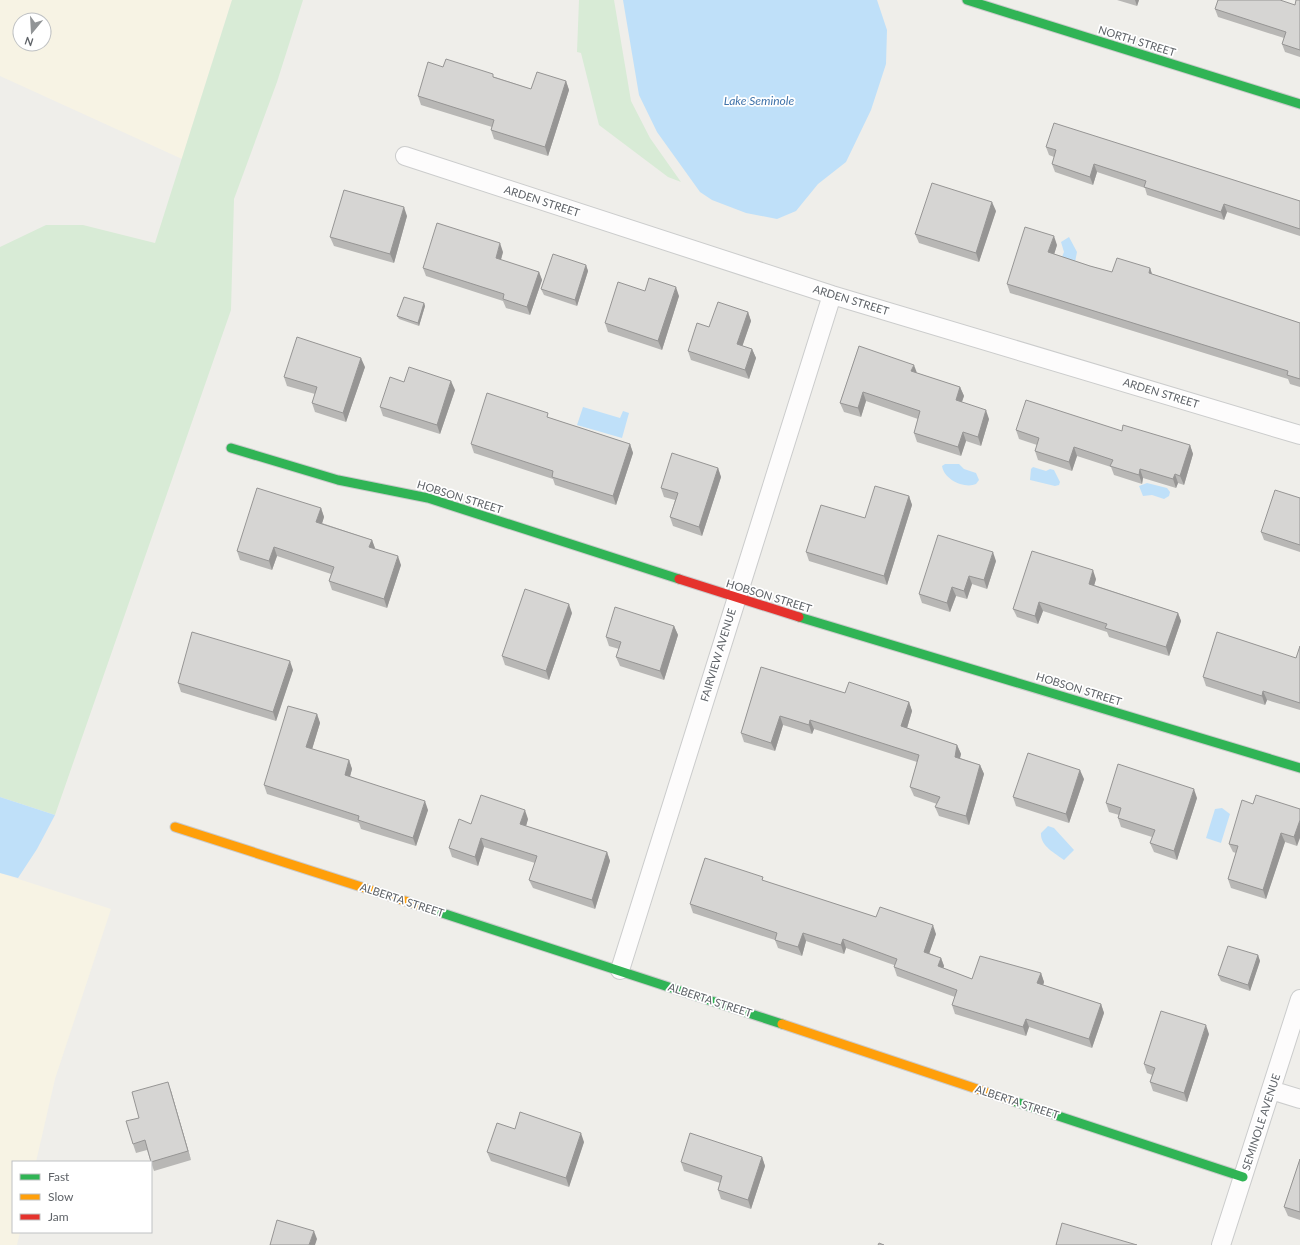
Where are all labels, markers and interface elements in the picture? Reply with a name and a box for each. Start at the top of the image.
north arrow [12,12,52,52]
street label: NORTH STREET [1097,23,1178,59]
text: N [23,34,35,49]
water label: Lake Seminole [724,93,795,108]
street label: ARDEN STREET [503,182,582,219]
street label: ARDEN STREET [812,282,891,317]
street label: ARDEN STREET [1122,375,1201,410]
street label: HOBSON STREET [416,477,505,516]
street label: HOBSON STREET [725,576,814,615]
street label: FAIRVIEW AVENUE [697,607,738,703]
street label: HOBSON STREET [1035,669,1124,708]
street label: ALBERTA STREET [359,880,446,919]
street label: ALBERTA STREET [667,980,754,1019]
street label: SEMINOLE AVENUE [1239,1072,1282,1172]
street label: ALBERTA STREET [974,1082,1061,1121]
legend [12,1161,152,1233]
text: Fast [48,1169,70,1184]
text: Slow [48,1189,74,1204]
text: Jam [48,1209,69,1224]

